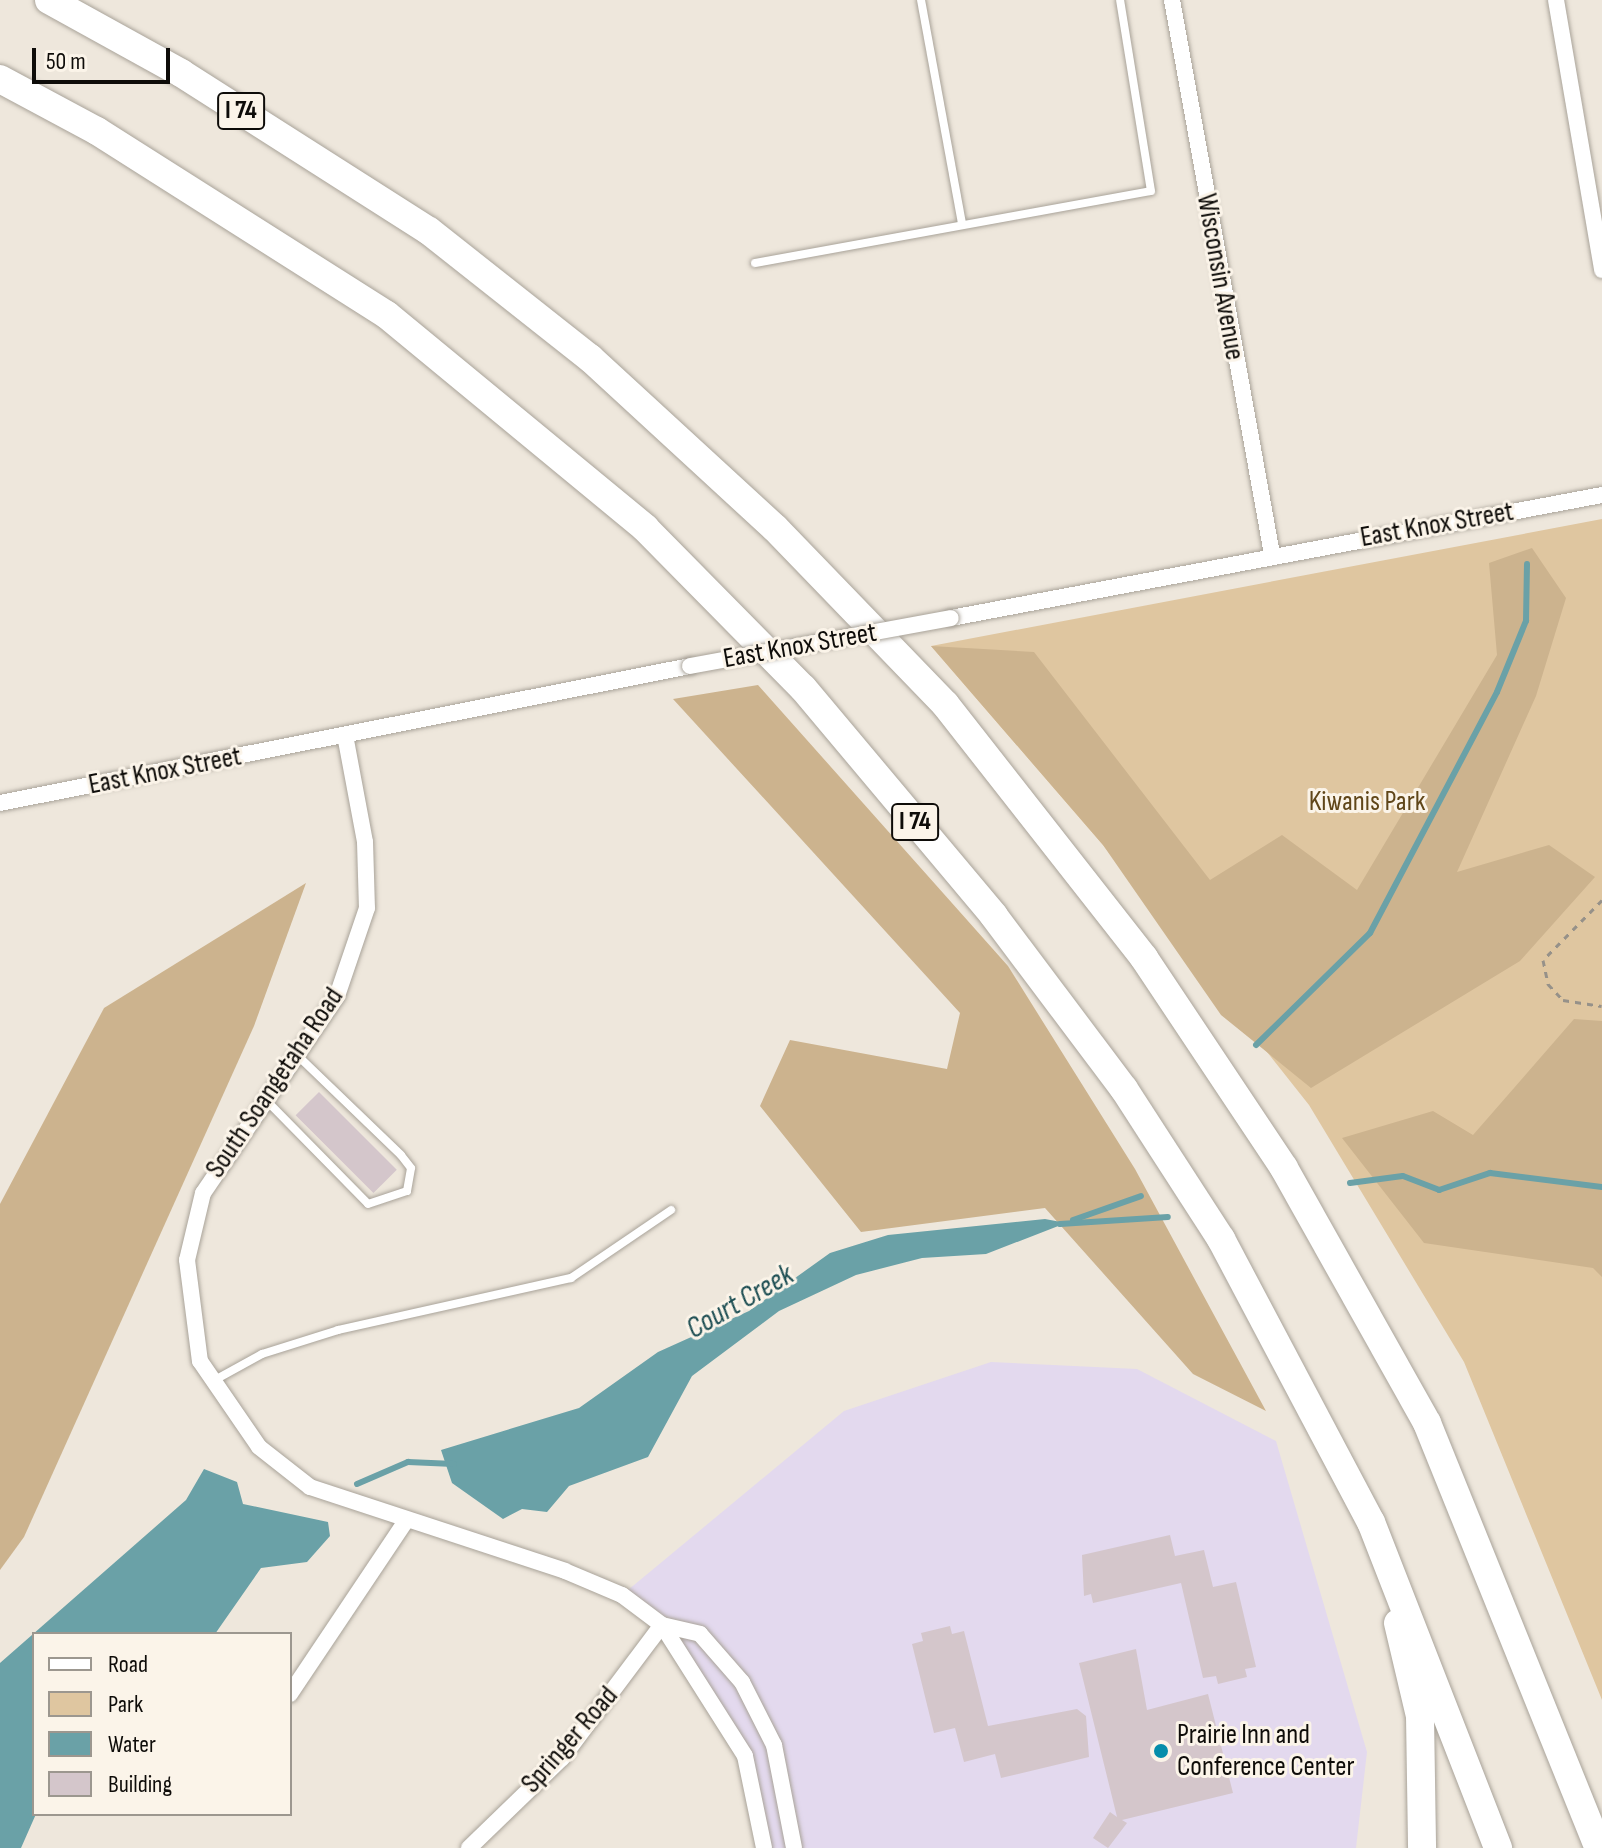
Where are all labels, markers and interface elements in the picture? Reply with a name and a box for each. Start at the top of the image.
scale bar [36,32,174,82]
text: 50 m [46,47,86,76]
road number: I 74 [217,89,265,133]
street label: Wisconsin Avenue [1189,191,1251,363]
street label: East Knox Street [1358,495,1516,555]
street label: East Knox Street [721,616,879,676]
street label: East Knox Street [86,740,244,802]
park label: Kiwanis Park [1309,785,1425,819]
road number: I 74 [891,800,939,844]
street label: South Soangetaha Road [199,982,351,1184]
water label: Court Creek [680,1257,800,1347]
legend [32,1632,292,1816]
text: Road [108,1650,148,1679]
street label: Springer Road [515,1680,625,1800]
text: Park [108,1690,143,1719]
place label: Prairie Inn and Conference Center [1177,1718,1355,1784]
text: Water [108,1730,156,1759]
marker: Prairie Inn and Conference Center [1152,1742,1170,1760]
text: Building [108,1770,172,1799]

